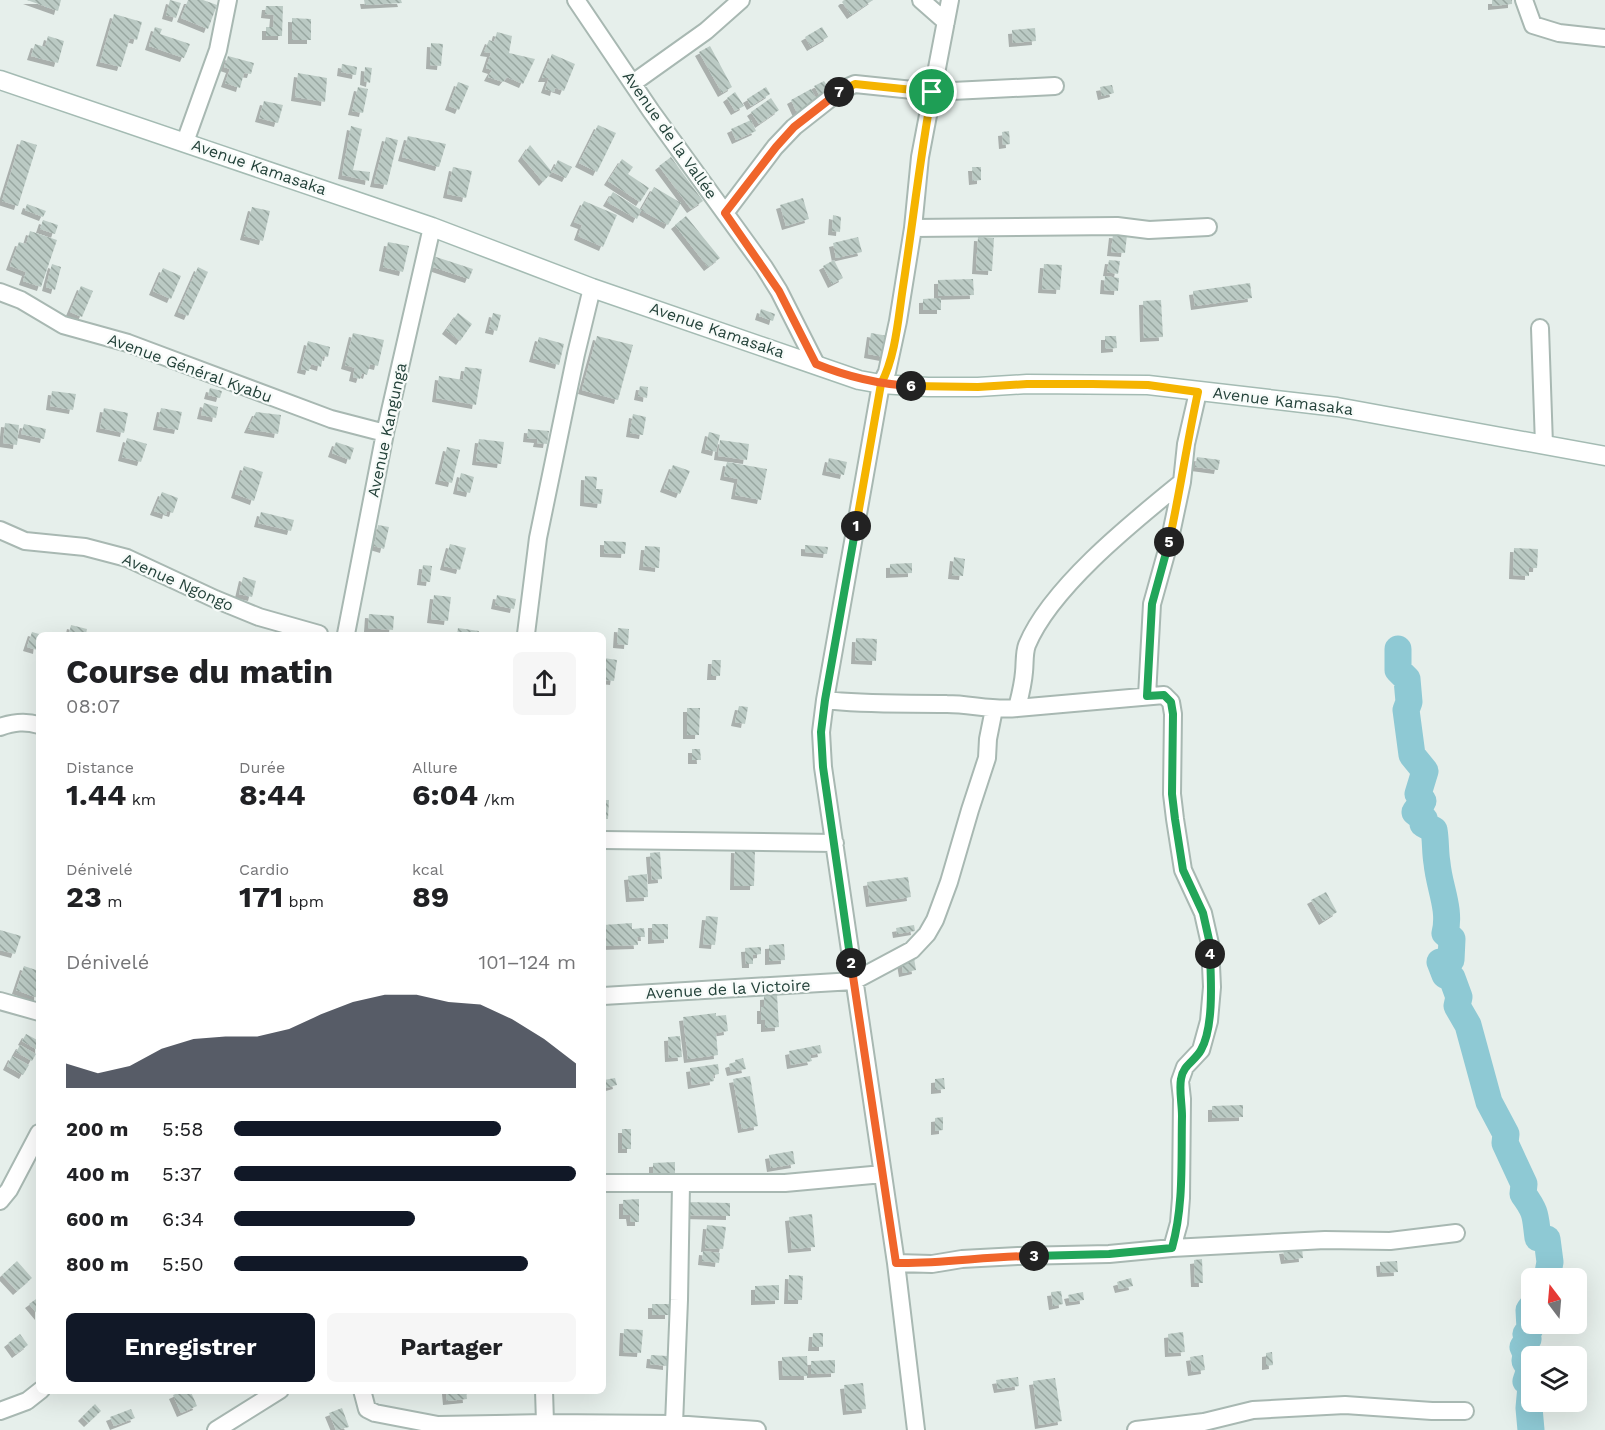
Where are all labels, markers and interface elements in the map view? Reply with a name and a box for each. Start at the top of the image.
pin [906,66,957,117]
street label: Avenue de la Vallée [619,67,721,203]
icon: arrive [915,75,948,108]
pin: 7 [824,77,854,107]
text: 7 [834,82,844,101]
street label: Avenue Kamasaka [189,135,329,199]
street label: Avenue Kamasaka [647,298,787,362]
street label: Avenue Général Kyabu [105,329,275,407]
street label: Avenue Kangunga [363,361,411,499]
pin: 6 [896,371,926,401]
text: 6 [906,376,916,395]
street label: Avenue Kamasaka [1212,383,1354,419]
pin: 1 [841,511,871,541]
text: 1 [853,516,859,535]
pin: 5 [1154,527,1184,557]
text: 5 [1164,532,1174,551]
street label: Avenue Ngongo [119,549,237,615]
text: Course du matin [66,652,333,691]
button: share [513,652,576,715]
text: 08:07 [66,694,120,718]
text: Distance [66,758,134,777]
text: Durée [239,758,285,777]
text: Allure [412,758,458,777]
text: 1.44 [66,777,126,812]
text: 8:44 [239,777,306,812]
text: 6:04 [412,777,478,812]
text: km [126,790,156,809]
text: /km [478,790,515,809]
text: Dénivelé [66,860,133,879]
text: Cardio [239,860,289,879]
text: kcal [412,860,444,879]
text: 23 [66,879,102,914]
text: 171 [239,879,283,914]
text: 89 [412,879,449,914]
text: m [102,892,122,911]
text: bpm [283,892,324,911]
pin: 4 [1195,939,1225,969]
text: 4 [1205,944,1215,963]
pin: 2 [836,948,866,978]
text: Dénivelé [66,950,149,974]
text: 101–124 m [479,950,576,974]
text: 2 [846,953,856,972]
street label: Avenue de la Victoire [645,975,811,1003]
text: 200 m [66,1117,128,1141]
text: 5:58 [162,1117,204,1141]
text: 400 m [66,1162,129,1186]
text: 5:37 [162,1162,202,1186]
text: 600 m [66,1207,129,1231]
text: 6:34 [162,1207,204,1231]
pin: 3 [1019,1241,1049,1271]
text: 3 [1029,1246,1039,1265]
text: 800 m [66,1252,129,1276]
text: 5:50 [162,1252,204,1276]
north arrow [1521,1268,1587,1334]
map controls [1521,1268,1587,1412]
button: Enregistrer [66,1313,315,1382]
button: Partager [327,1313,576,1382]
button: layers [1521,1346,1587,1412]

